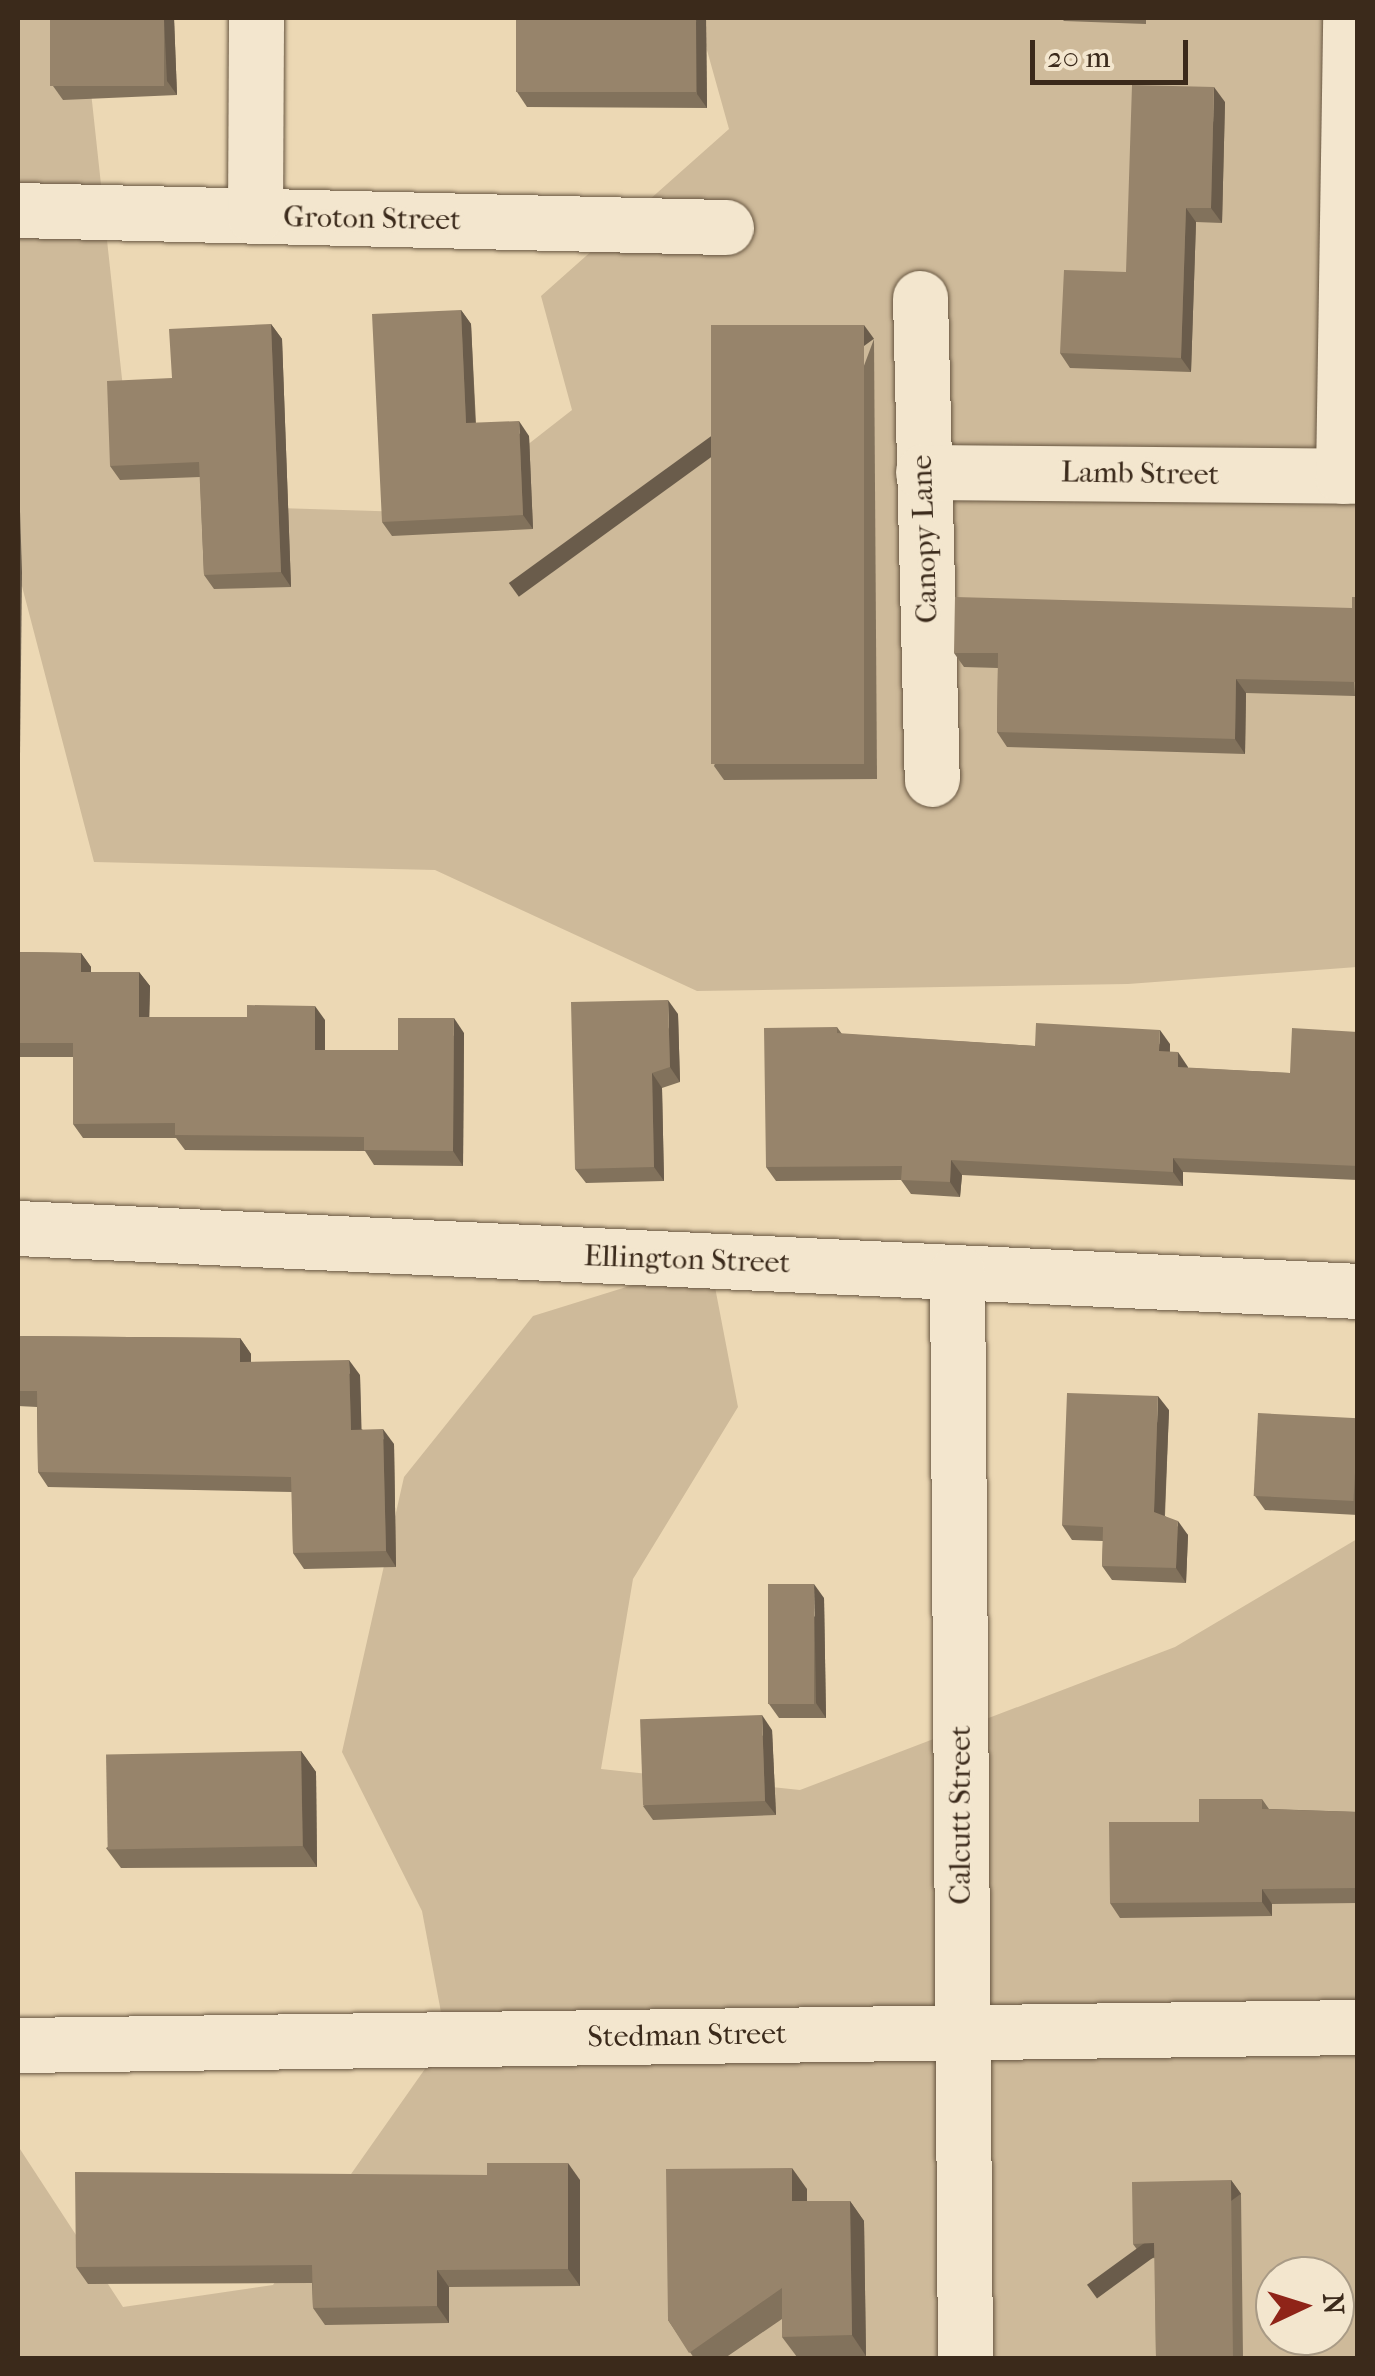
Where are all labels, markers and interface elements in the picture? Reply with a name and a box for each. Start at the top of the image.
scale bar [1035,20,1192,82]
text: 20 m [1047,40,1110,75]
street label: Groton Street [283,199,461,239]
street label: Canopy Lane [904,454,946,624]
street label: Lamb Street [1061,455,1219,493]
street label: Ellington Street [583,1238,791,1282]
street label: Calcutt Street [943,1725,979,1905]
street label: Stedman Street [587,2016,787,2056]
north arrow [1255,2256,1355,2356]
text: N [1316,2292,1351,2316]

